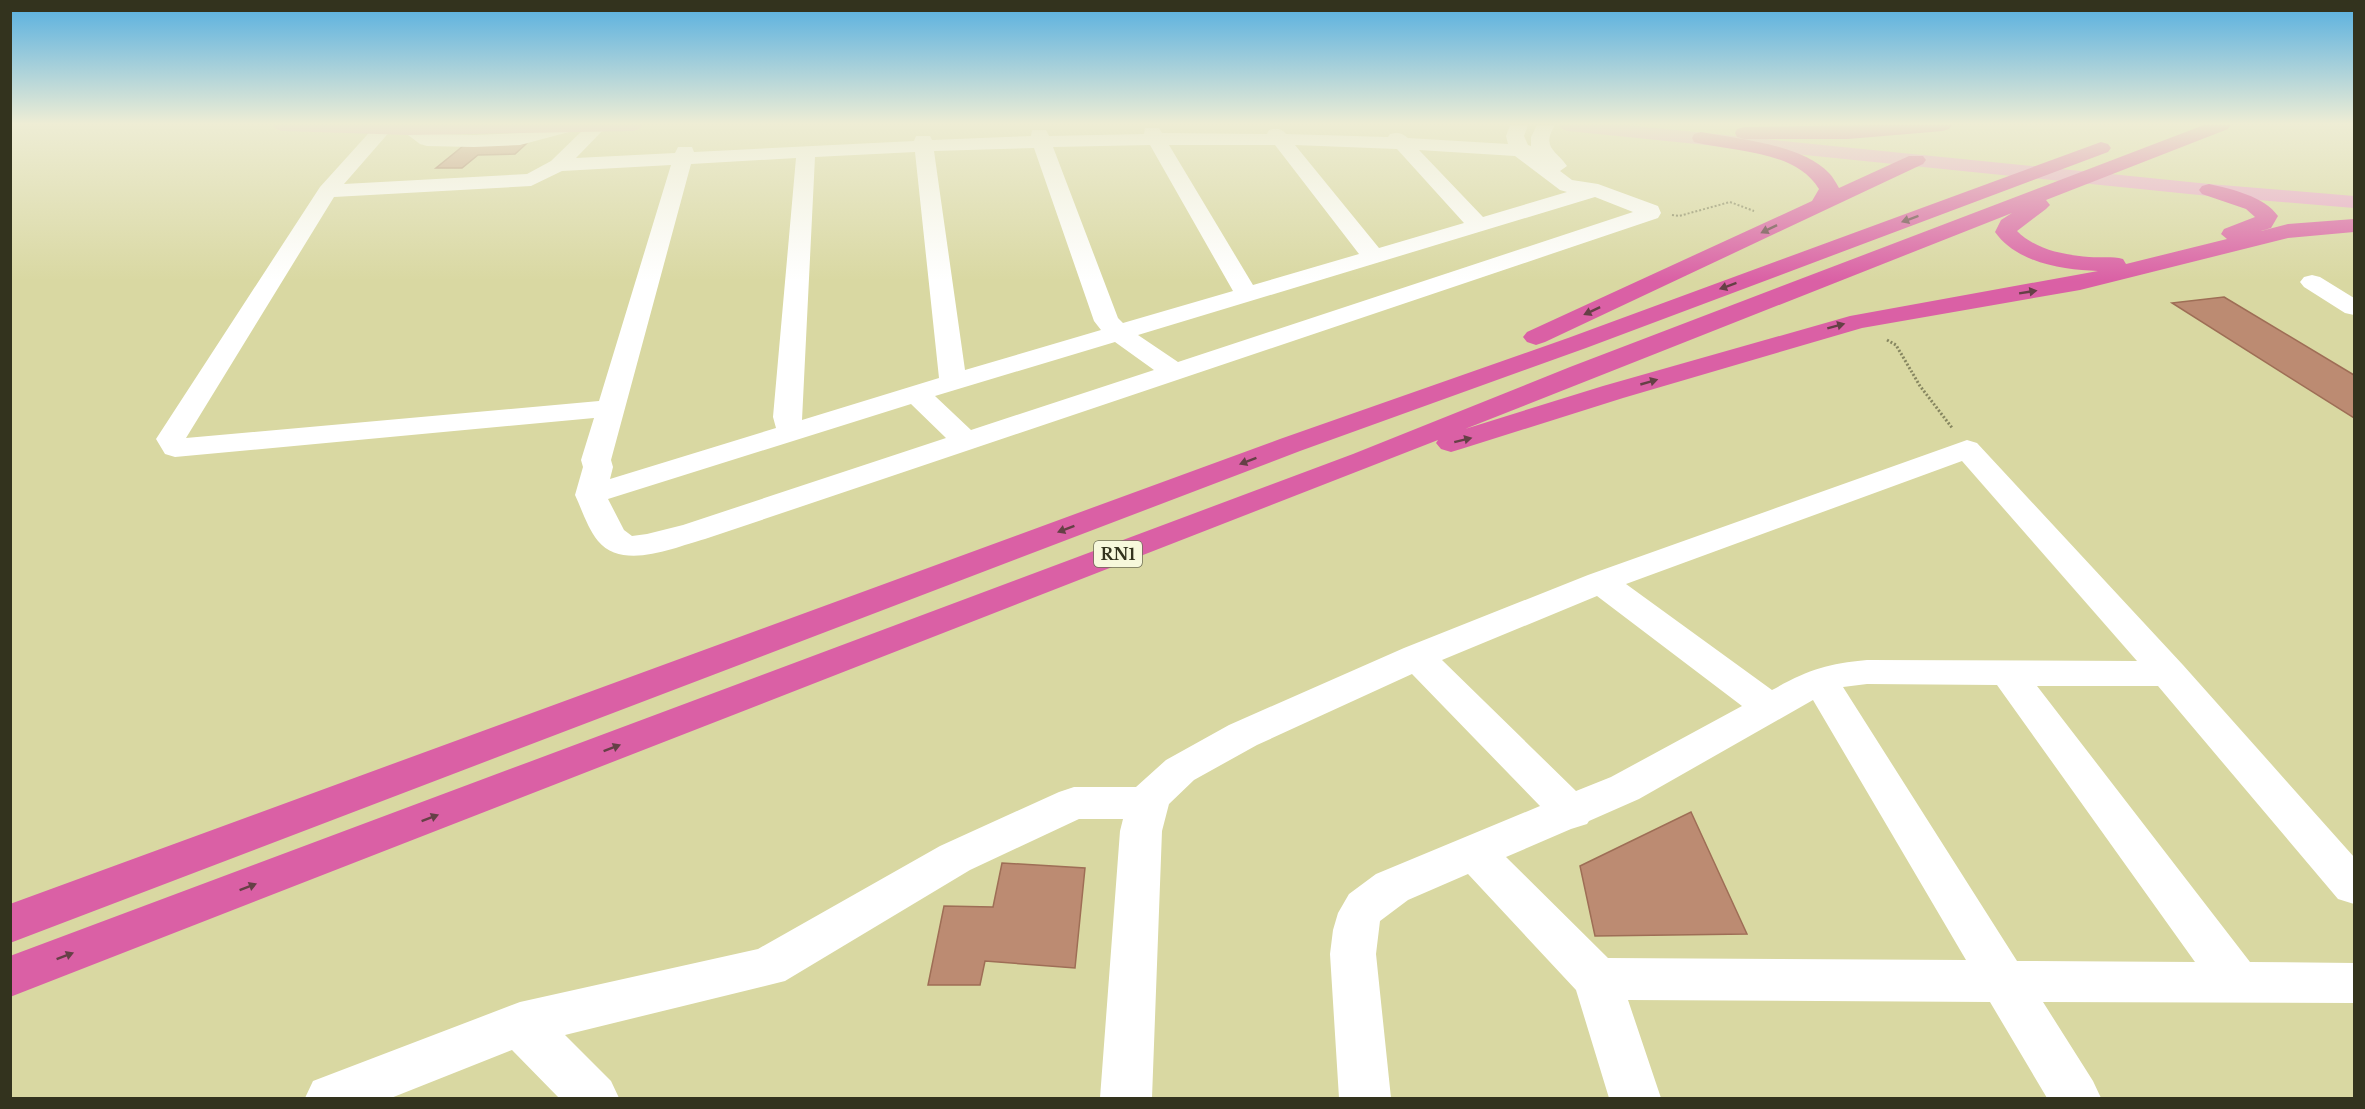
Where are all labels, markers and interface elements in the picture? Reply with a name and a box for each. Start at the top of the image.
one-way arrow [1901,214,1919,224]
one-way arrow [1760,224,1777,233]
one-way arrow [1718,282,1736,292]
one-way arrow [2018,288,2037,297]
one-way arrow [1584,307,1601,316]
one-way arrow [1827,321,1845,331]
one-way arrow [1640,376,1658,386]
one-way arrow [1454,435,1472,444]
one-way arrow [1239,456,1257,466]
one-way arrow [1057,525,1075,535]
road number: RN1 [1094,541,1142,567]
one-way arrow [603,743,621,752]
one-way arrow [421,813,439,822]
one-way arrow [239,882,257,892]
one-way arrow [56,951,74,960]

